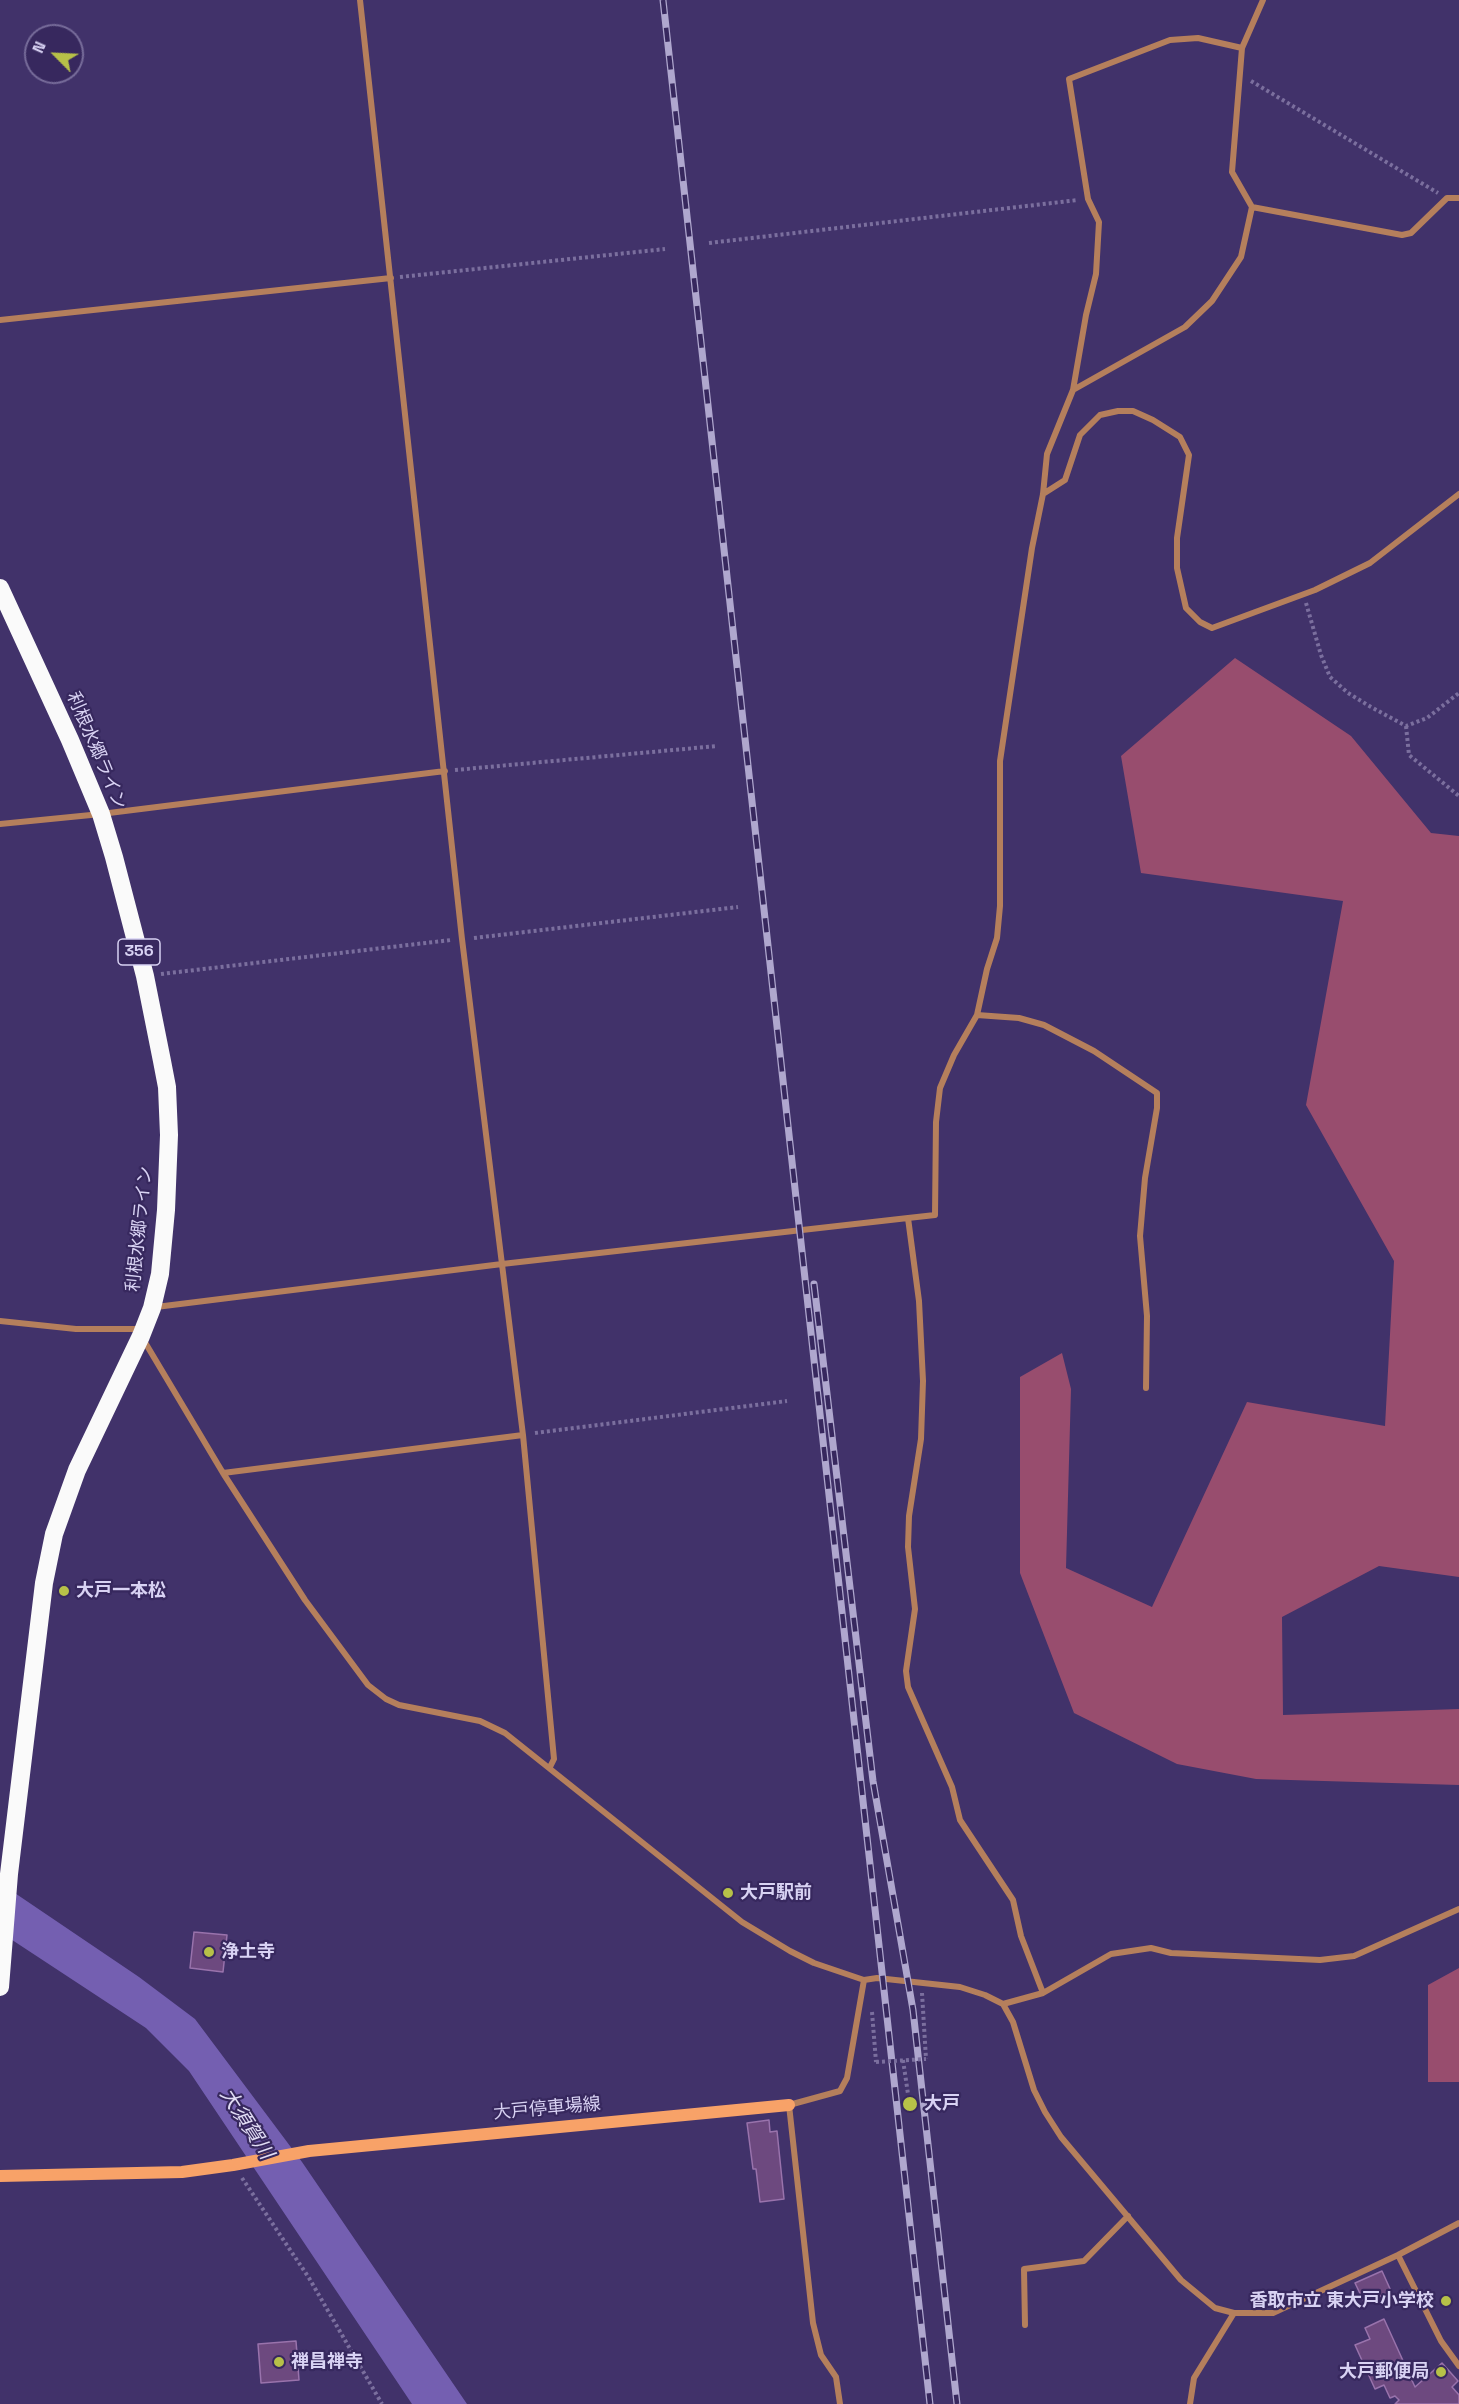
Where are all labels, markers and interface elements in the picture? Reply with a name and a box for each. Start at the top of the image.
north arrow [24,24,84,84]
text: N [27,38,51,56]
street label: 利根水郷ライン [61,689,131,813]
road number: 356 [118,939,160,965]
street label: 利根水郷ライン [123,1165,157,1293]
place label: 大戸一本松 [76,1580,166,1602]
marker: 大戸一本松 [57,1584,71,1598]
place label: 大戸駅前 [740,1882,812,1904]
marker: 大戸駅前 [721,1886,735,1900]
place label: 浄土寺 [221,1941,275,1963]
marker: 浄土寺 [202,1945,216,1959]
water label: 大須賀川 [214,2084,278,2164]
place label: 大戸 [924,2093,960,2115]
street label: 大戸停車場線 [492,2094,602,2124]
marker: 大戸 [901,2095,919,2113]
place label: 香取市立 東大戸小学校 [1249,2290,1434,2312]
marker: 香取市立 東大戸小学校 [1439,2294,1453,2308]
place label: 禅昌禅寺 [291,2351,363,2373]
marker: 禅昌禅寺 [272,2355,286,2369]
place label: 大戸郵便局 [1339,2361,1429,2383]
marker: 大戸郵便局 [1434,2365,1448,2379]

